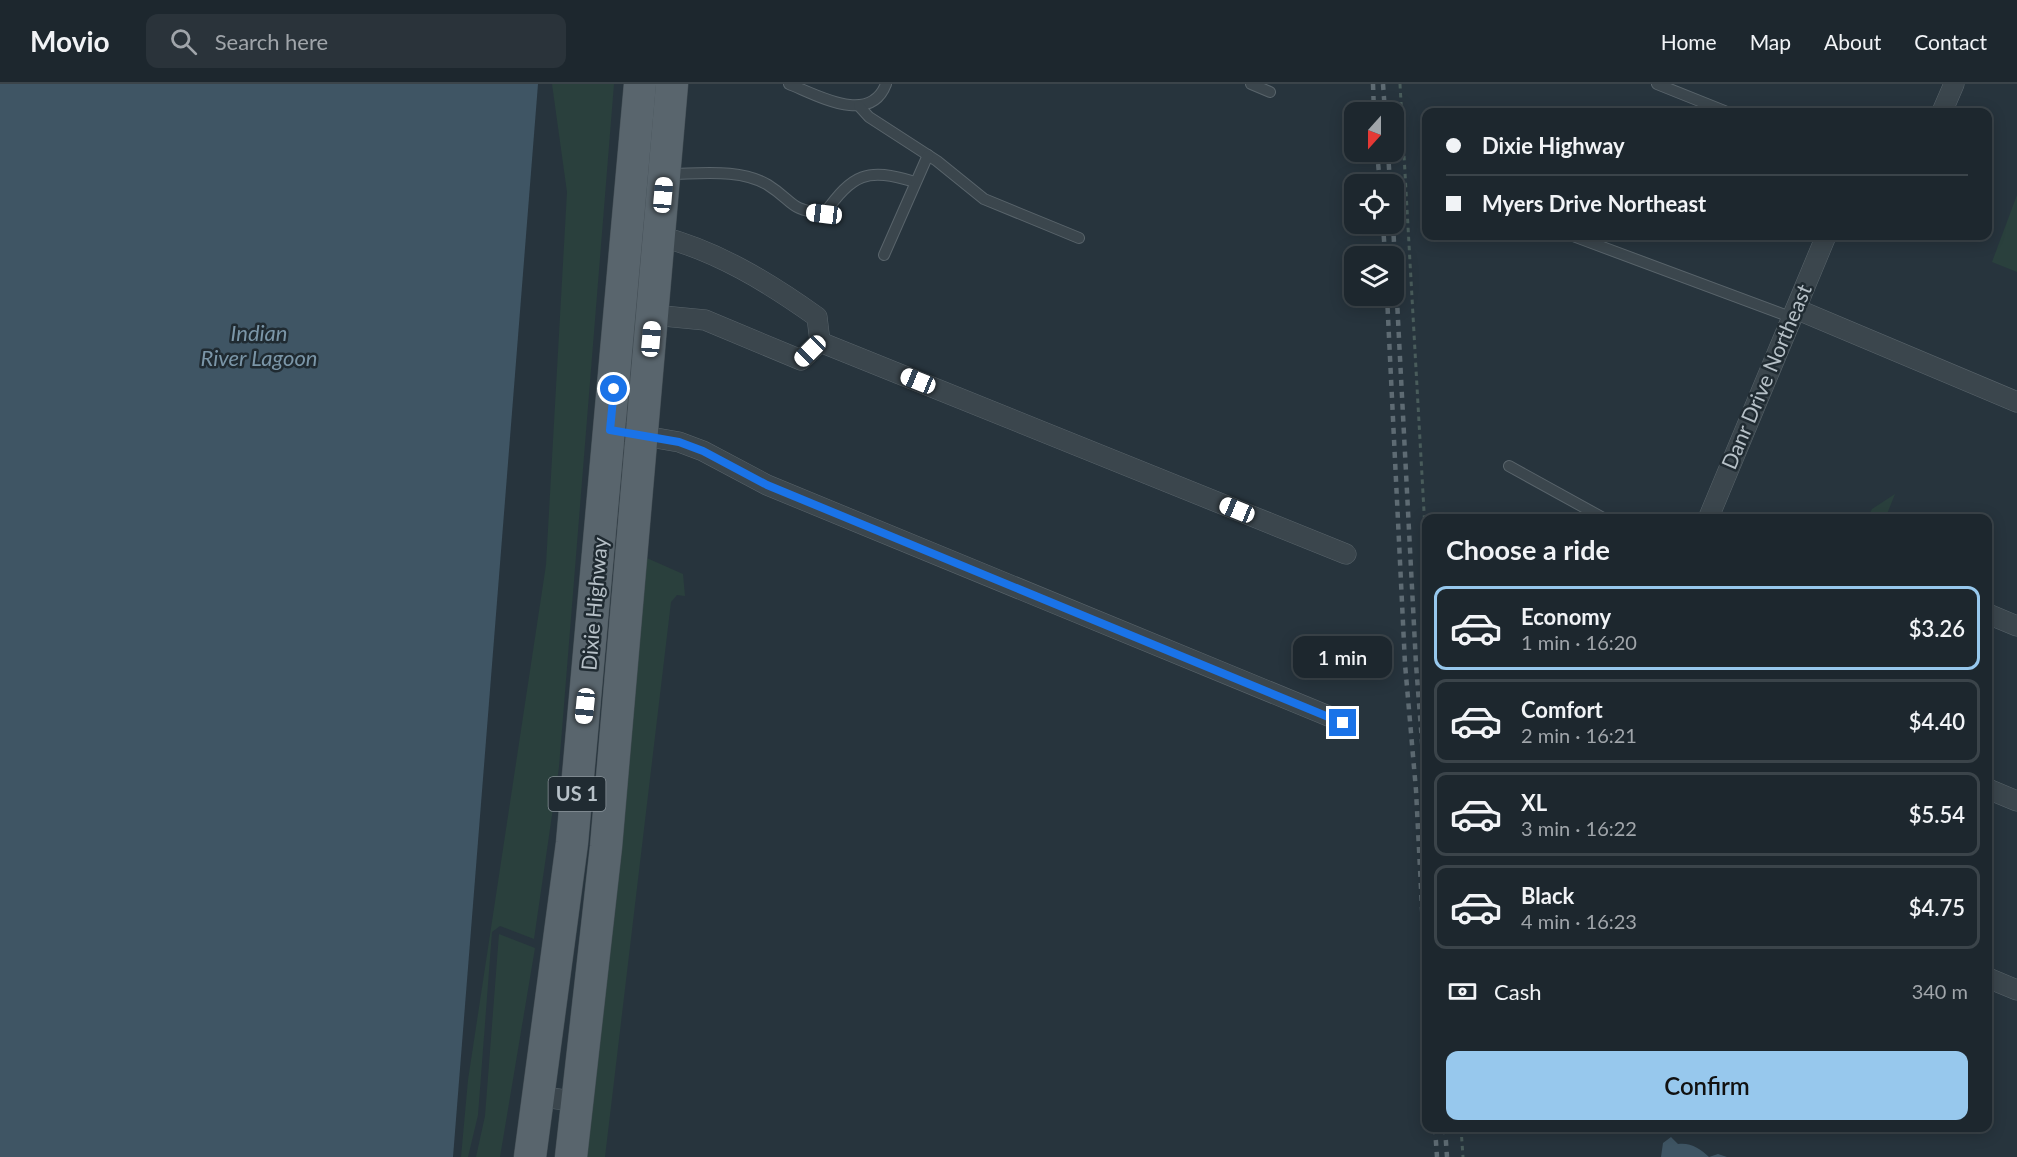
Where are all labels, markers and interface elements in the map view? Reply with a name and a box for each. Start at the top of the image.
search box [146,14,566,68]
text: Movio [30,24,110,58]
icon: search [167,25,200,58]
text: Search here [215,28,328,55]
text: Home [1661,29,1717,54]
text: Map [1750,29,1791,54]
text: About [1824,29,1881,54]
text: Contact [1914,29,1987,54]
north arrow [1344,102,1404,162]
map controls [1344,102,1404,306]
text: Dixie Highway [1482,132,1625,159]
button: locate [1344,174,1404,234]
car [652,176,674,214]
text: Myers Drive Northeast [1482,190,1706,217]
car [805,203,843,225]
button: layers [1344,246,1404,306]
street label: Danr Drive Northeast [1715,280,1816,473]
water label: Indian River Lagoon [201,319,318,371]
car [640,320,662,358]
car [791,332,829,370]
car [898,366,938,396]
route start [600,375,627,402]
car [1217,495,1257,525]
text: Choose a ride [1446,533,1610,566]
street label: Dixie Highway [575,536,612,672]
icon: car [1449,601,1503,655]
text: Economy [1521,603,1611,630]
text: $3.26 [1909,615,1965,642]
text: 1 min · 16:20 [1521,630,1637,654]
callout: 1 min [1294,636,1392,678]
text: 1 min [1318,645,1367,669]
car [574,687,596,725]
icon: car [1449,694,1503,748]
text: Comfort [1521,696,1603,723]
text: $4.40 [1909,708,1965,735]
route end [1329,709,1356,736]
text: 2 min · 16:21 [1521,723,1637,747]
road number: US 1 [548,777,606,811]
icon: car [1449,787,1503,841]
text: XL [1521,789,1547,816]
text: $5.54 [1909,801,1965,828]
text: 3 min · 16:22 [1521,816,1637,840]
icon: car [1449,880,1503,934]
text: Black [1521,882,1574,909]
text: $4.75 [1909,894,1965,921]
text: 4 min · 16:23 [1521,909,1637,933]
icon: cash [1446,975,1479,1008]
text: Cash [1494,978,1541,1005]
text: 340 m [1912,979,1968,1003]
button: Confirm [1446,1051,1968,1120]

